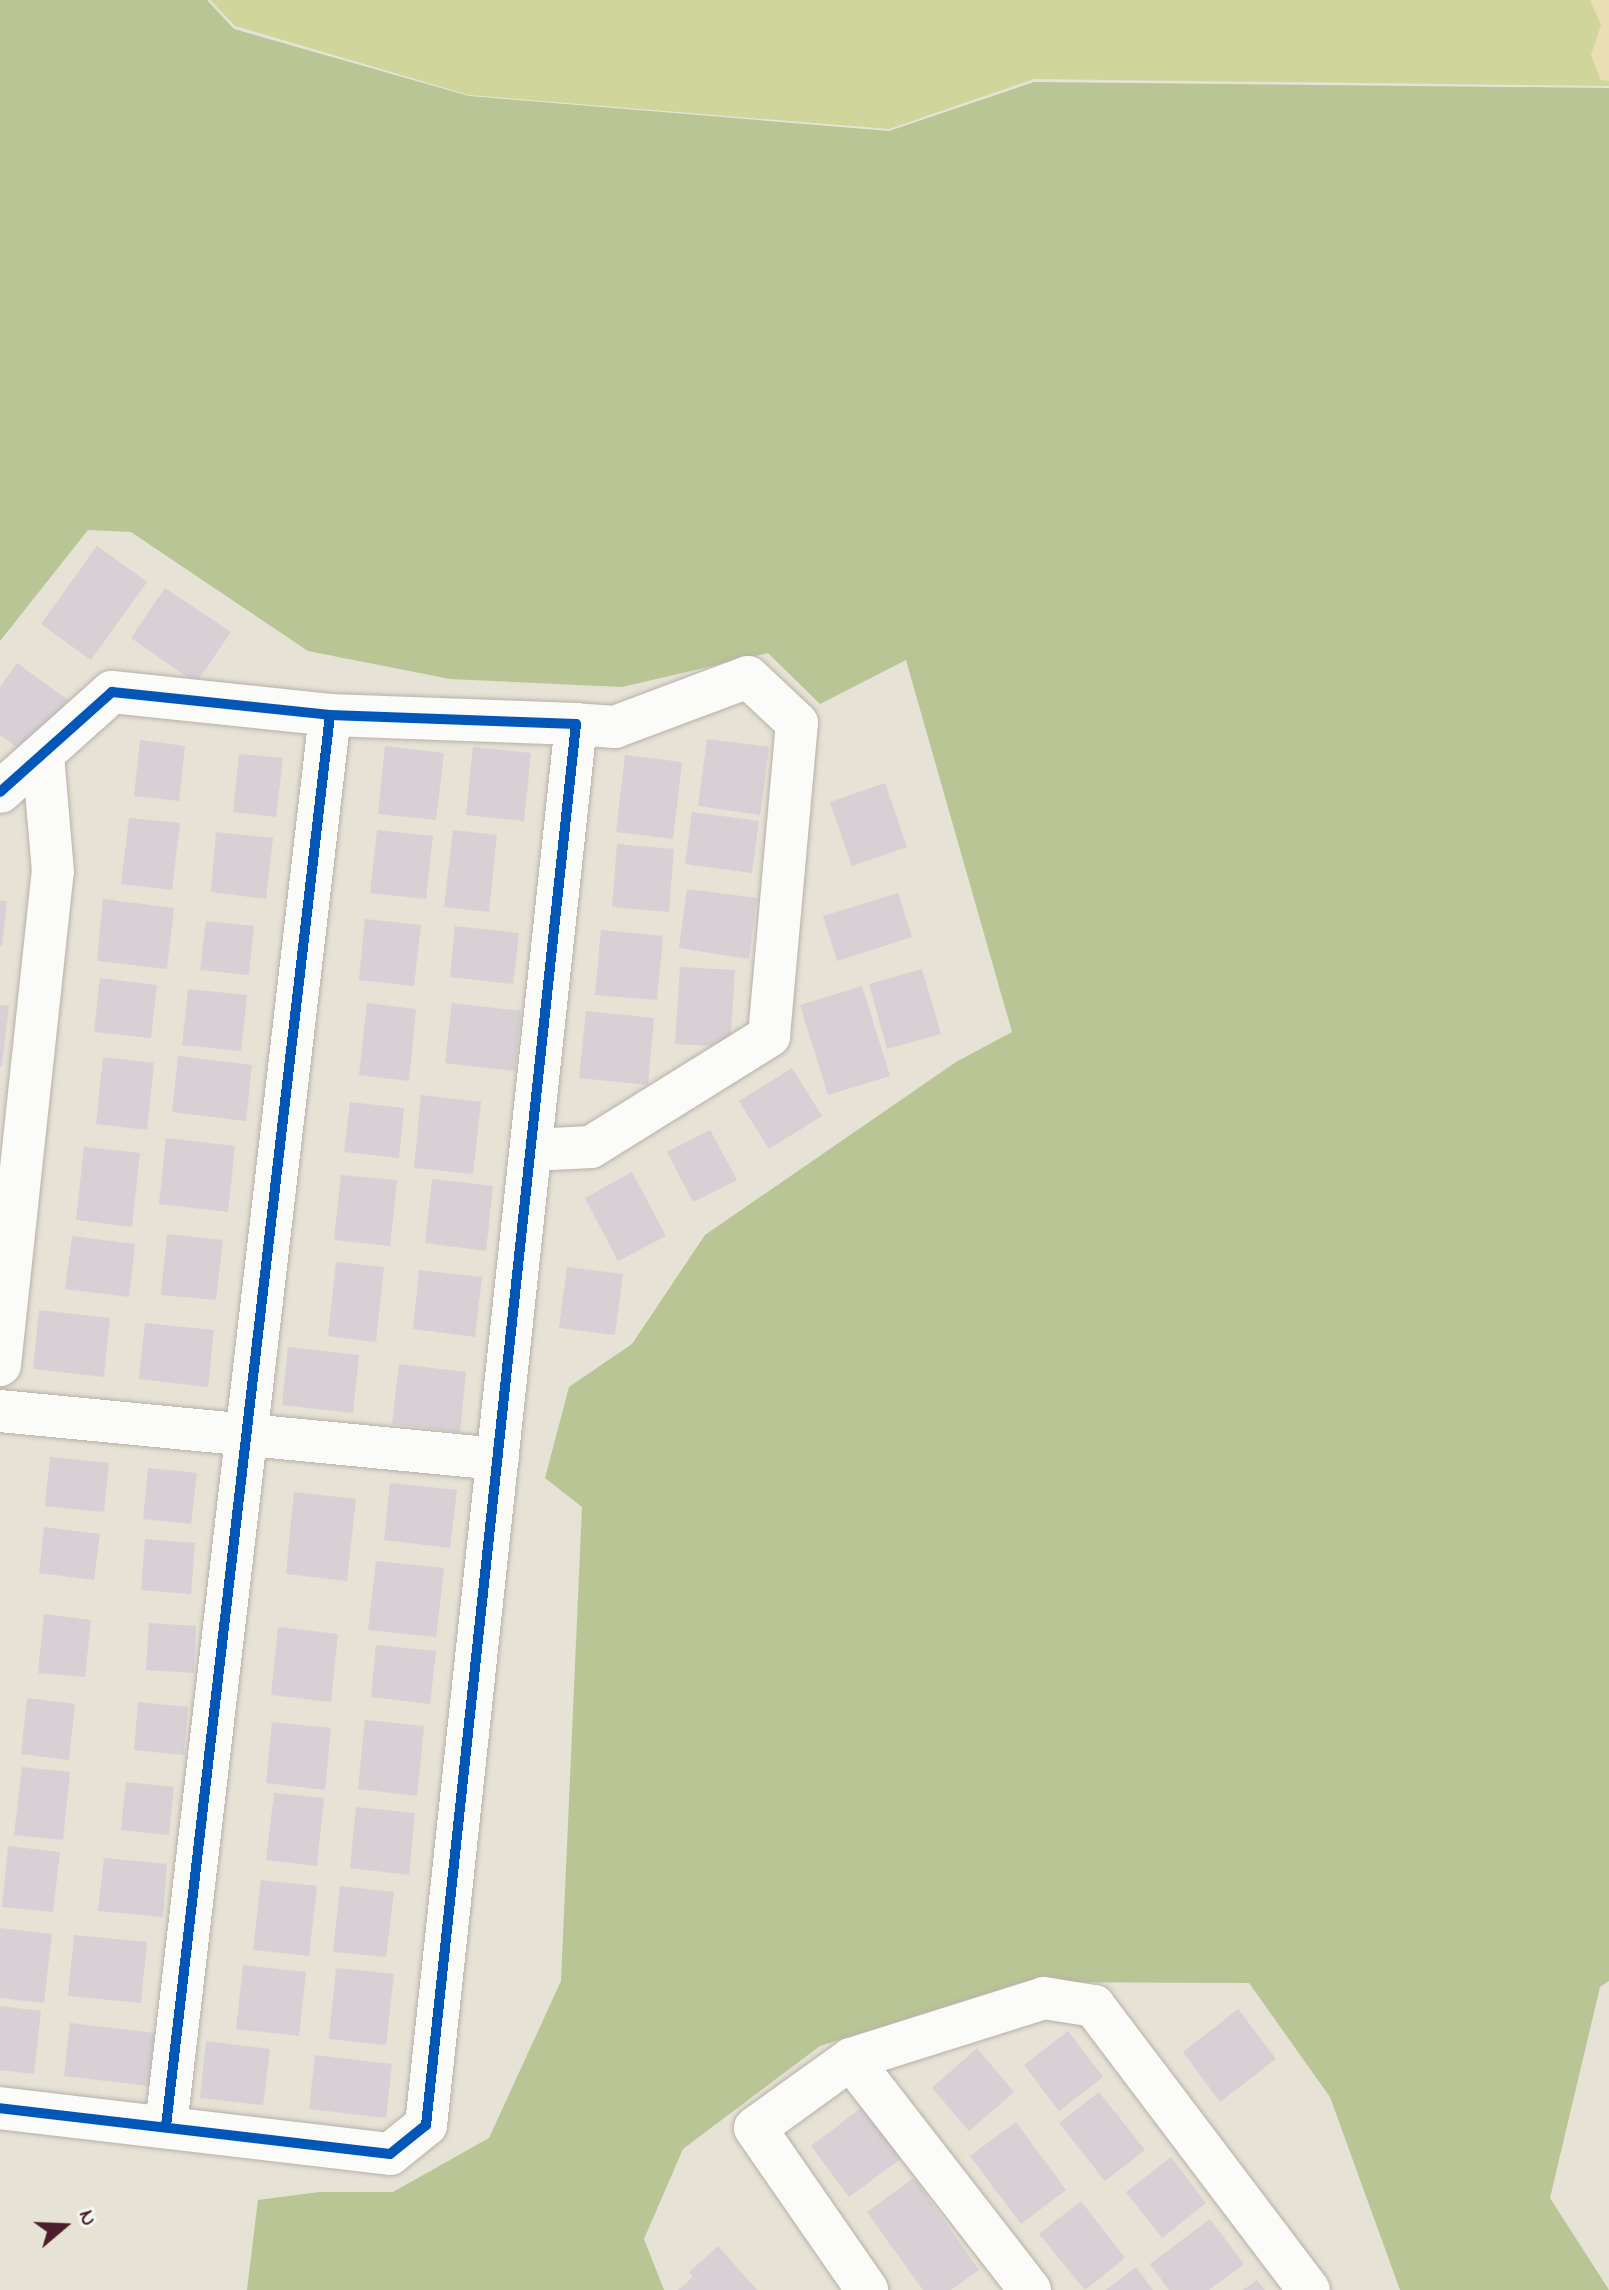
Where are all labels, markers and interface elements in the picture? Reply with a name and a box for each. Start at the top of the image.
north arrow [24,2186,104,2266]
text: N [69,2206,104,2230]

